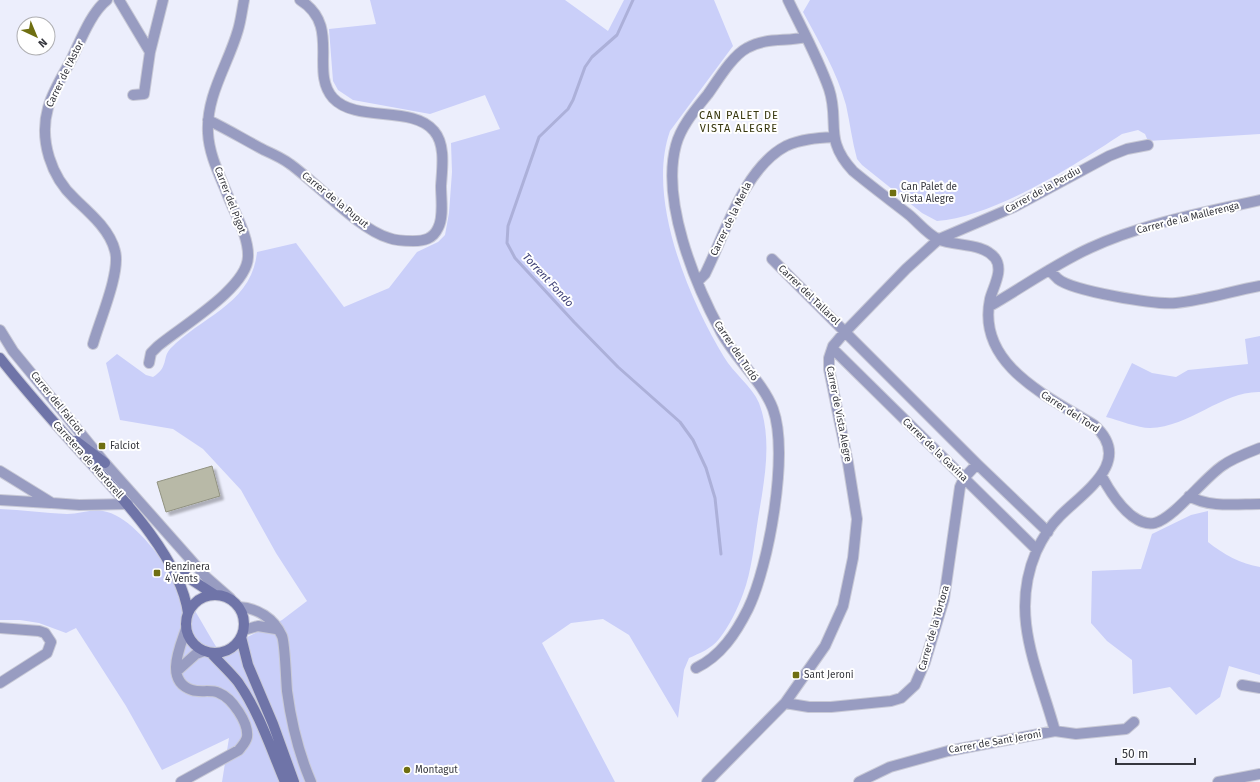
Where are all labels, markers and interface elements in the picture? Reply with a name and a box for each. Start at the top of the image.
north arrow [16,16,56,56]
text: N [35,36,50,50]
street label: Carrer de l'Astor [44,39,86,109]
district label: CAN PALET DE VISTA ALEGRE [699,109,779,135]
street label: Carrer de la Perdiu [1003,164,1083,216]
street label: Carrer del Pigot [212,165,248,235]
street label: Carrer de la Puput [299,170,371,231]
street label: Carrer de la Merla [708,180,754,258]
place label: Can Palet de Vista Alegre [901,181,957,205]
marker: Can Palet de Vista Alegre [888,188,898,198]
street label: Carrer de la Mallerenga [1136,199,1240,237]
water label: Torrent Fondo [520,250,576,310]
street label: Carrer del Tallarol [776,263,842,327]
street label: Carrer del Tudó [712,319,761,383]
street label: Carrer de Vista Alegre [824,365,854,463]
street label: Carrer del Falciot [28,369,86,437]
street label: Carrer del Tord [1038,389,1102,435]
street label: Carrer de la Gavina [900,416,970,484]
street label: Carretera de Martorell [50,419,126,501]
place label: Falciot [110,440,140,452]
marker: Falciot [97,441,107,451]
place label: Benzinera 4 Vents [165,561,210,585]
marker: Benzinera 4 Vents [152,568,162,578]
street label: Carrer de la Tórtora [916,584,952,672]
place label: Sant Jeroni [804,669,854,681]
marker: Sant Jeroni [791,670,801,680]
street label: Carrer de Sant Jeroni [948,728,1042,756]
scale bar [1116,740,1195,766]
text: 50 m [1122,747,1148,761]
place label: Montagut [415,764,458,776]
marker: Montagut [402,765,412,775]

